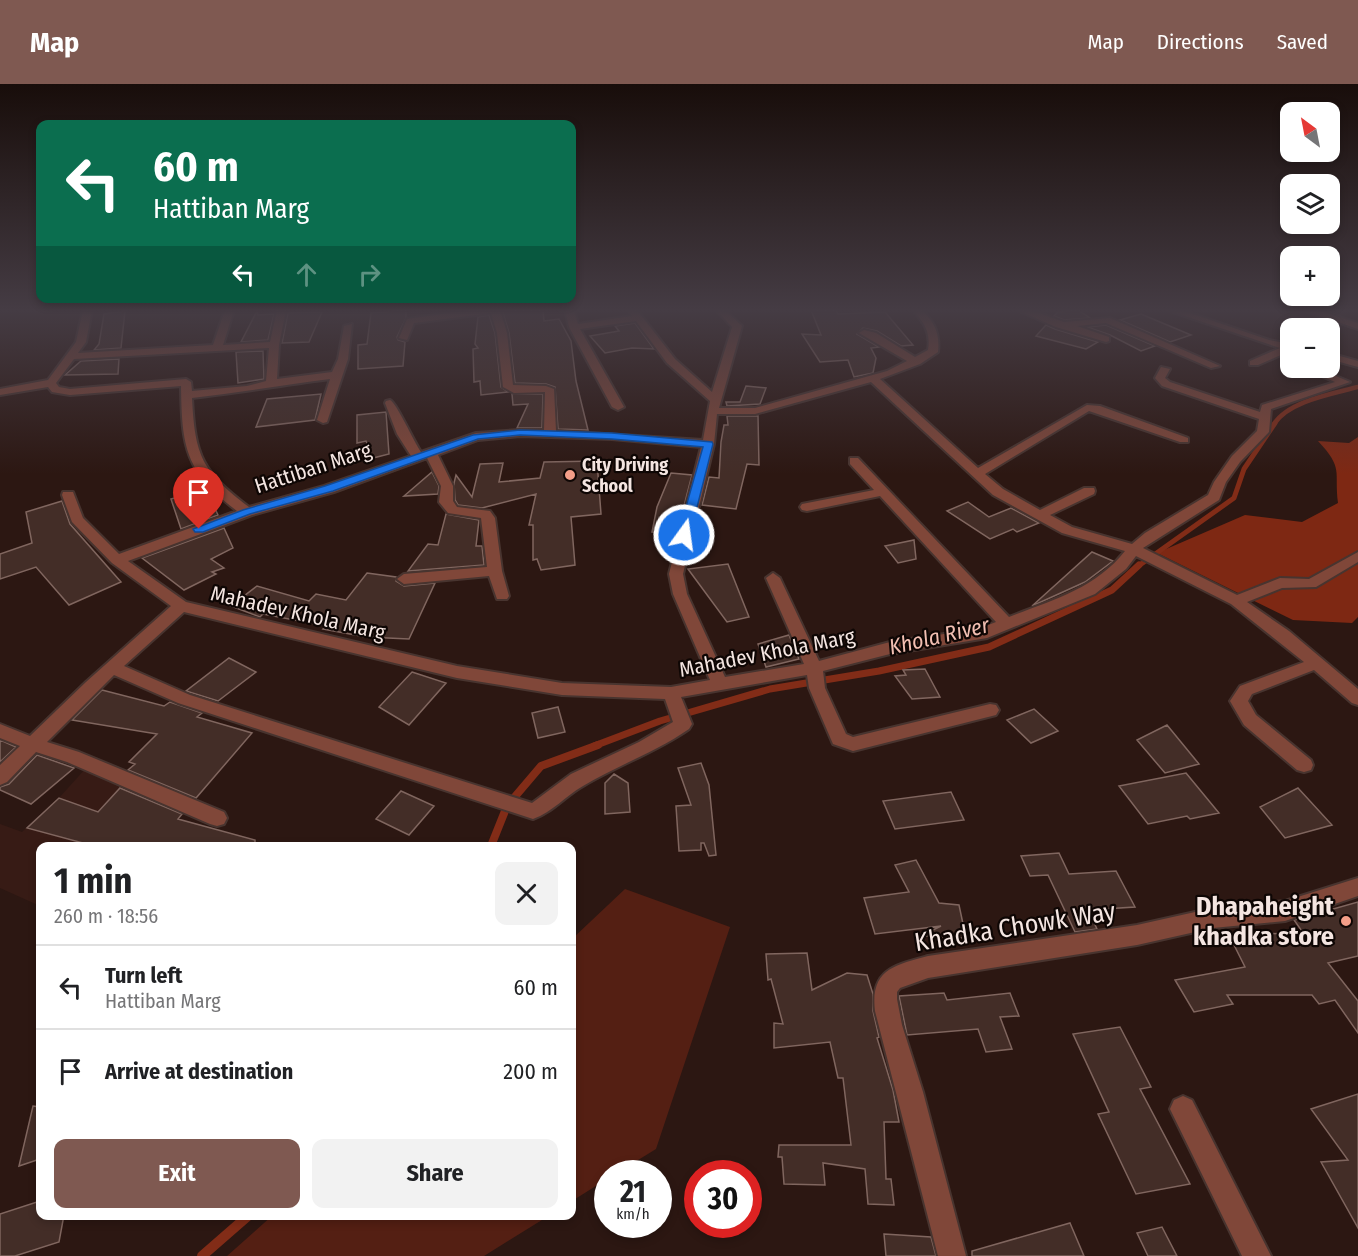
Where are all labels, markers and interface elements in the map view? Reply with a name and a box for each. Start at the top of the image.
text: Map [30,26,79,59]
text: Map [1087,29,1124,55]
text: Directions [1157,29,1244,55]
text: Saved [1277,29,1328,55]
north arrow [1280,102,1340,162]
map controls [1280,102,1340,378]
text: 60 m [153,142,239,192]
icon: left [54,144,132,222]
button: layers [1280,174,1340,234]
text: Hattiban Marg [153,193,309,225]
button: + [1280,246,1340,306]
icon: left [227,258,260,291]
icon: ahead [290,258,323,291]
icon: right [353,258,386,291]
button: − [1280,318,1340,378]
street label: Hattiban Marg [251,437,375,499]
place label: City Driving School [582,454,668,497]
pin [173,467,224,529]
marker: City Driving School [563,468,577,482]
icon: arrive [182,476,215,509]
position arrow [652,503,716,567]
street label: Mahadev Khola Marg [208,580,388,646]
water label: Khola River [886,611,993,661]
street label: Mahadev Khola Marg [677,623,857,683]
text: 1 min [54,859,132,903]
button: close [495,862,558,925]
place label: Dhapaheight khadka store [1193,891,1335,952]
street label: Khadka Chowk Way [912,896,1118,958]
text: 260 m · 18:56 [54,904,158,928]
marker: Dhapaheight khadka store [1339,914,1353,928]
text: Turn left [105,962,183,989]
icon: left [54,971,87,1004]
text: 60 m [514,974,558,1001]
text: Hattiban Marg [105,989,221,1013]
icon: arrive [54,1055,87,1088]
text: Arrive at destination [105,1058,293,1085]
text: 200 m [503,1058,558,1085]
button: Exit [54,1139,300,1208]
button: Share [312,1139,558,1208]
speed limit sign: 30 [684,1160,762,1238]
text: 21 [620,1174,646,1210]
text: km/h [616,1205,650,1223]

